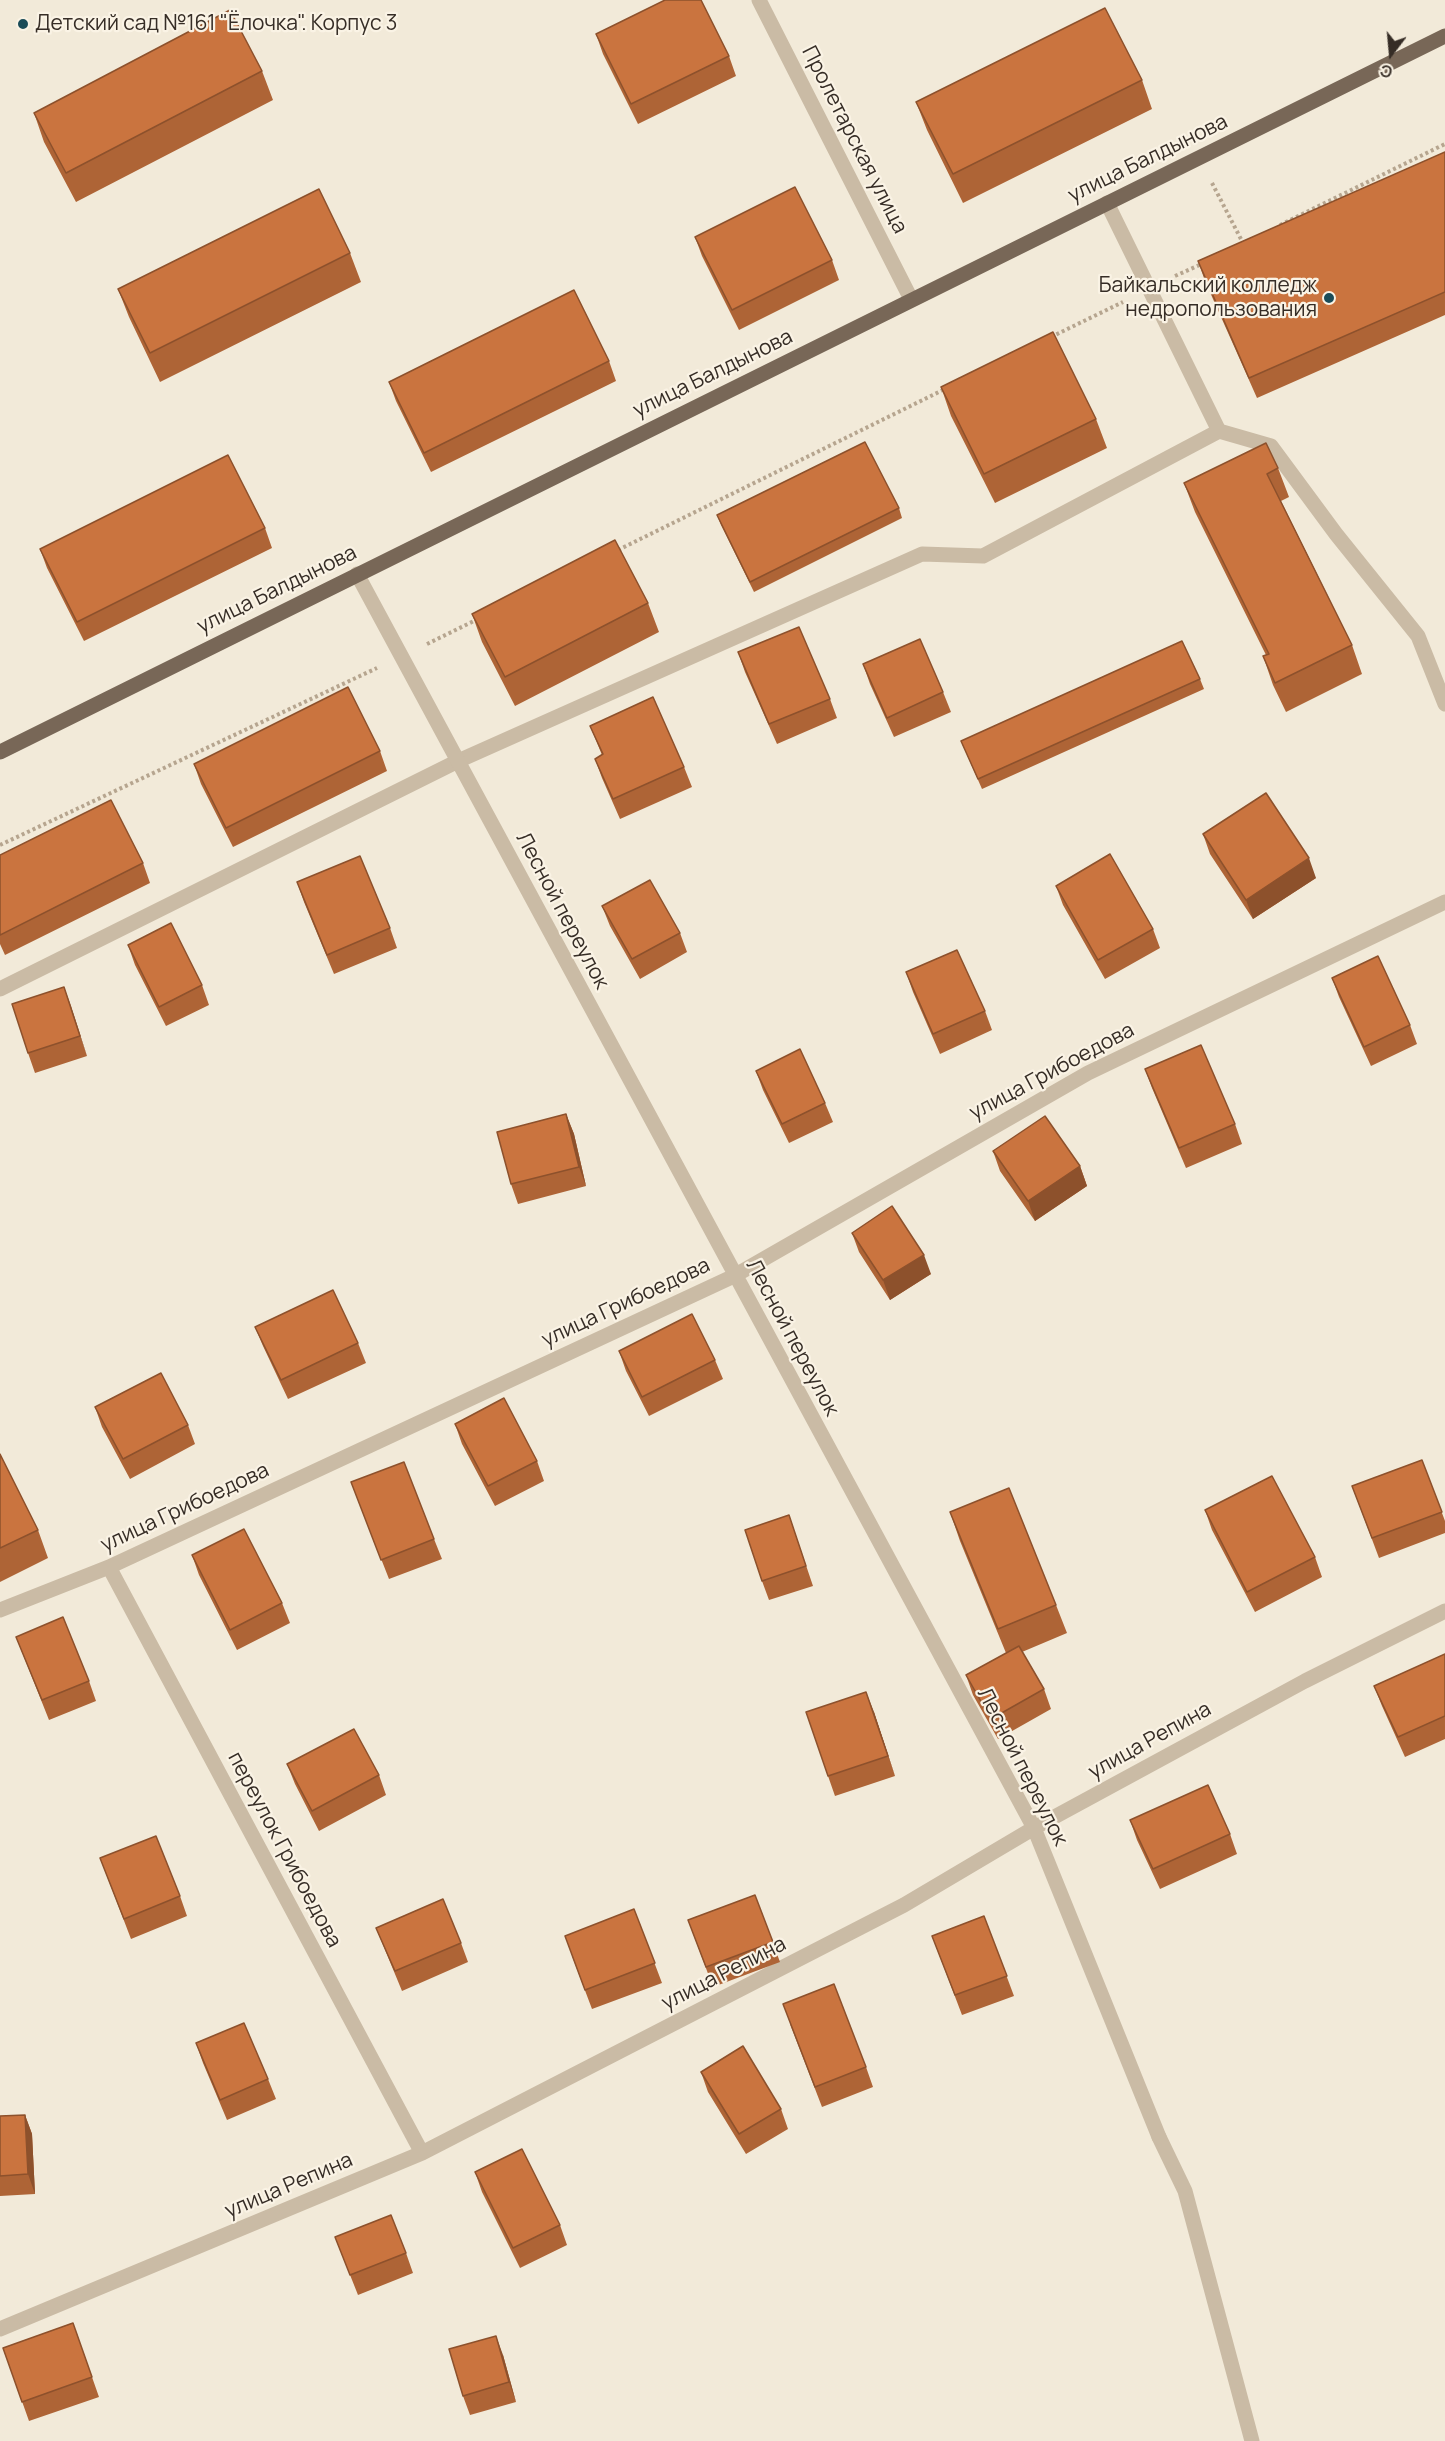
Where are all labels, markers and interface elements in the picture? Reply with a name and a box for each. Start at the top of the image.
place label: Детский сад №161 "Ёлочка". Корпус 3 [35,11,397,37]
marker: Детский сад №161 "Ёлочка". Корпус 3 [16,17,30,31]
north arrow [1361,24,1421,84]
street label: Пролетарская улица [796,42,912,238]
text: С [1377,59,1395,84]
street label: улица Балдынова [1064,109,1232,209]
place label: Байкальский колледж недропользования [1099,273,1317,323]
marker: Байкальский колледж недропользования [1322,291,1336,305]
street label: улица Балдынова [629,324,797,424]
street label: улица Балдынова [193,540,361,640]
street label: Лесной переулок [510,828,614,994]
street label: улица Грибоедова [965,1018,1139,1126]
street label: улица Грибоедова [538,1253,714,1353]
street label: Лесной переулок [740,1255,844,1421]
street label: улица Грибоедова [97,1458,273,1558]
street label: Лесной переулок [971,1684,1073,1850]
street label: улица Репина [1084,1697,1216,1785]
street label: переулок Грибоедова [222,1748,346,1952]
street label: улица Репина [657,1932,791,2016]
street label: улица Репина [221,2148,357,2224]

